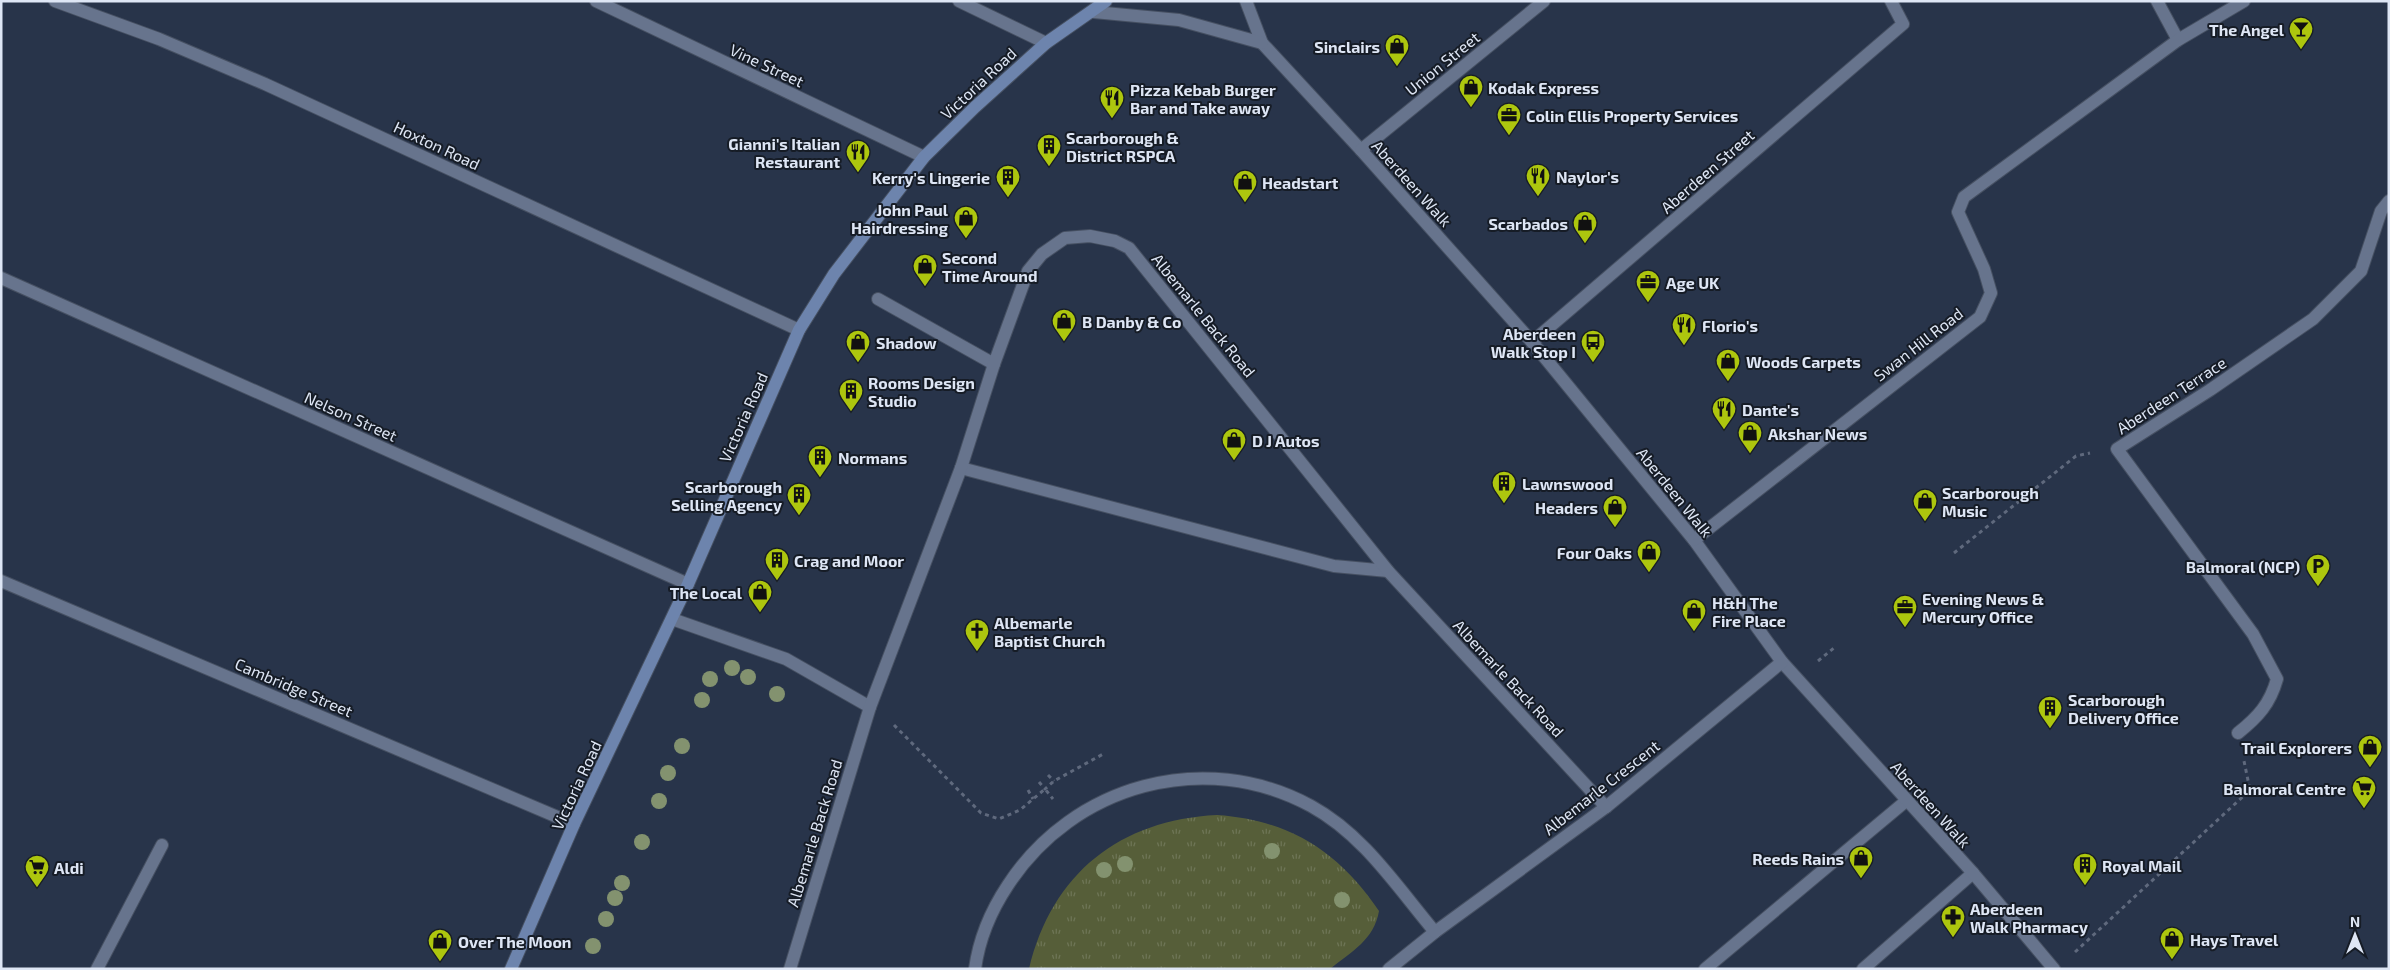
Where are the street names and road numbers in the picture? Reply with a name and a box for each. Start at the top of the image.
street label: Union Street [1401,27,1483,99]
street label: Vine Street [727,40,807,90]
street label: Victoria Road [936,43,1020,123]
street label: Hoxton Road [391,117,483,173]
street label: Aberdeen Street [1656,125,1758,217]
street label: Aberdeen Walk [1368,136,1456,230]
street label: Albemarle Back Road [1148,249,1260,381]
street label: Swan Hill Road [1870,303,1966,385]
street label: Aberdeen Terrace [2113,353,2229,437]
street label: Victoria Road [715,369,771,465]
street label: Nelson Street [302,387,400,445]
street label: Aberdeen Walk [1633,443,1717,541]
street label: Albemarle Back Road [1450,615,1568,741]
street label: Cambridge Street [232,654,356,720]
street label: Albemarle Crescent [1539,736,1663,838]
street label: Victoria Road [547,737,605,833]
street label: Albemarle Back Road [782,757,846,909]
street label: Aberdeen Walk [1887,757,1975,851]

